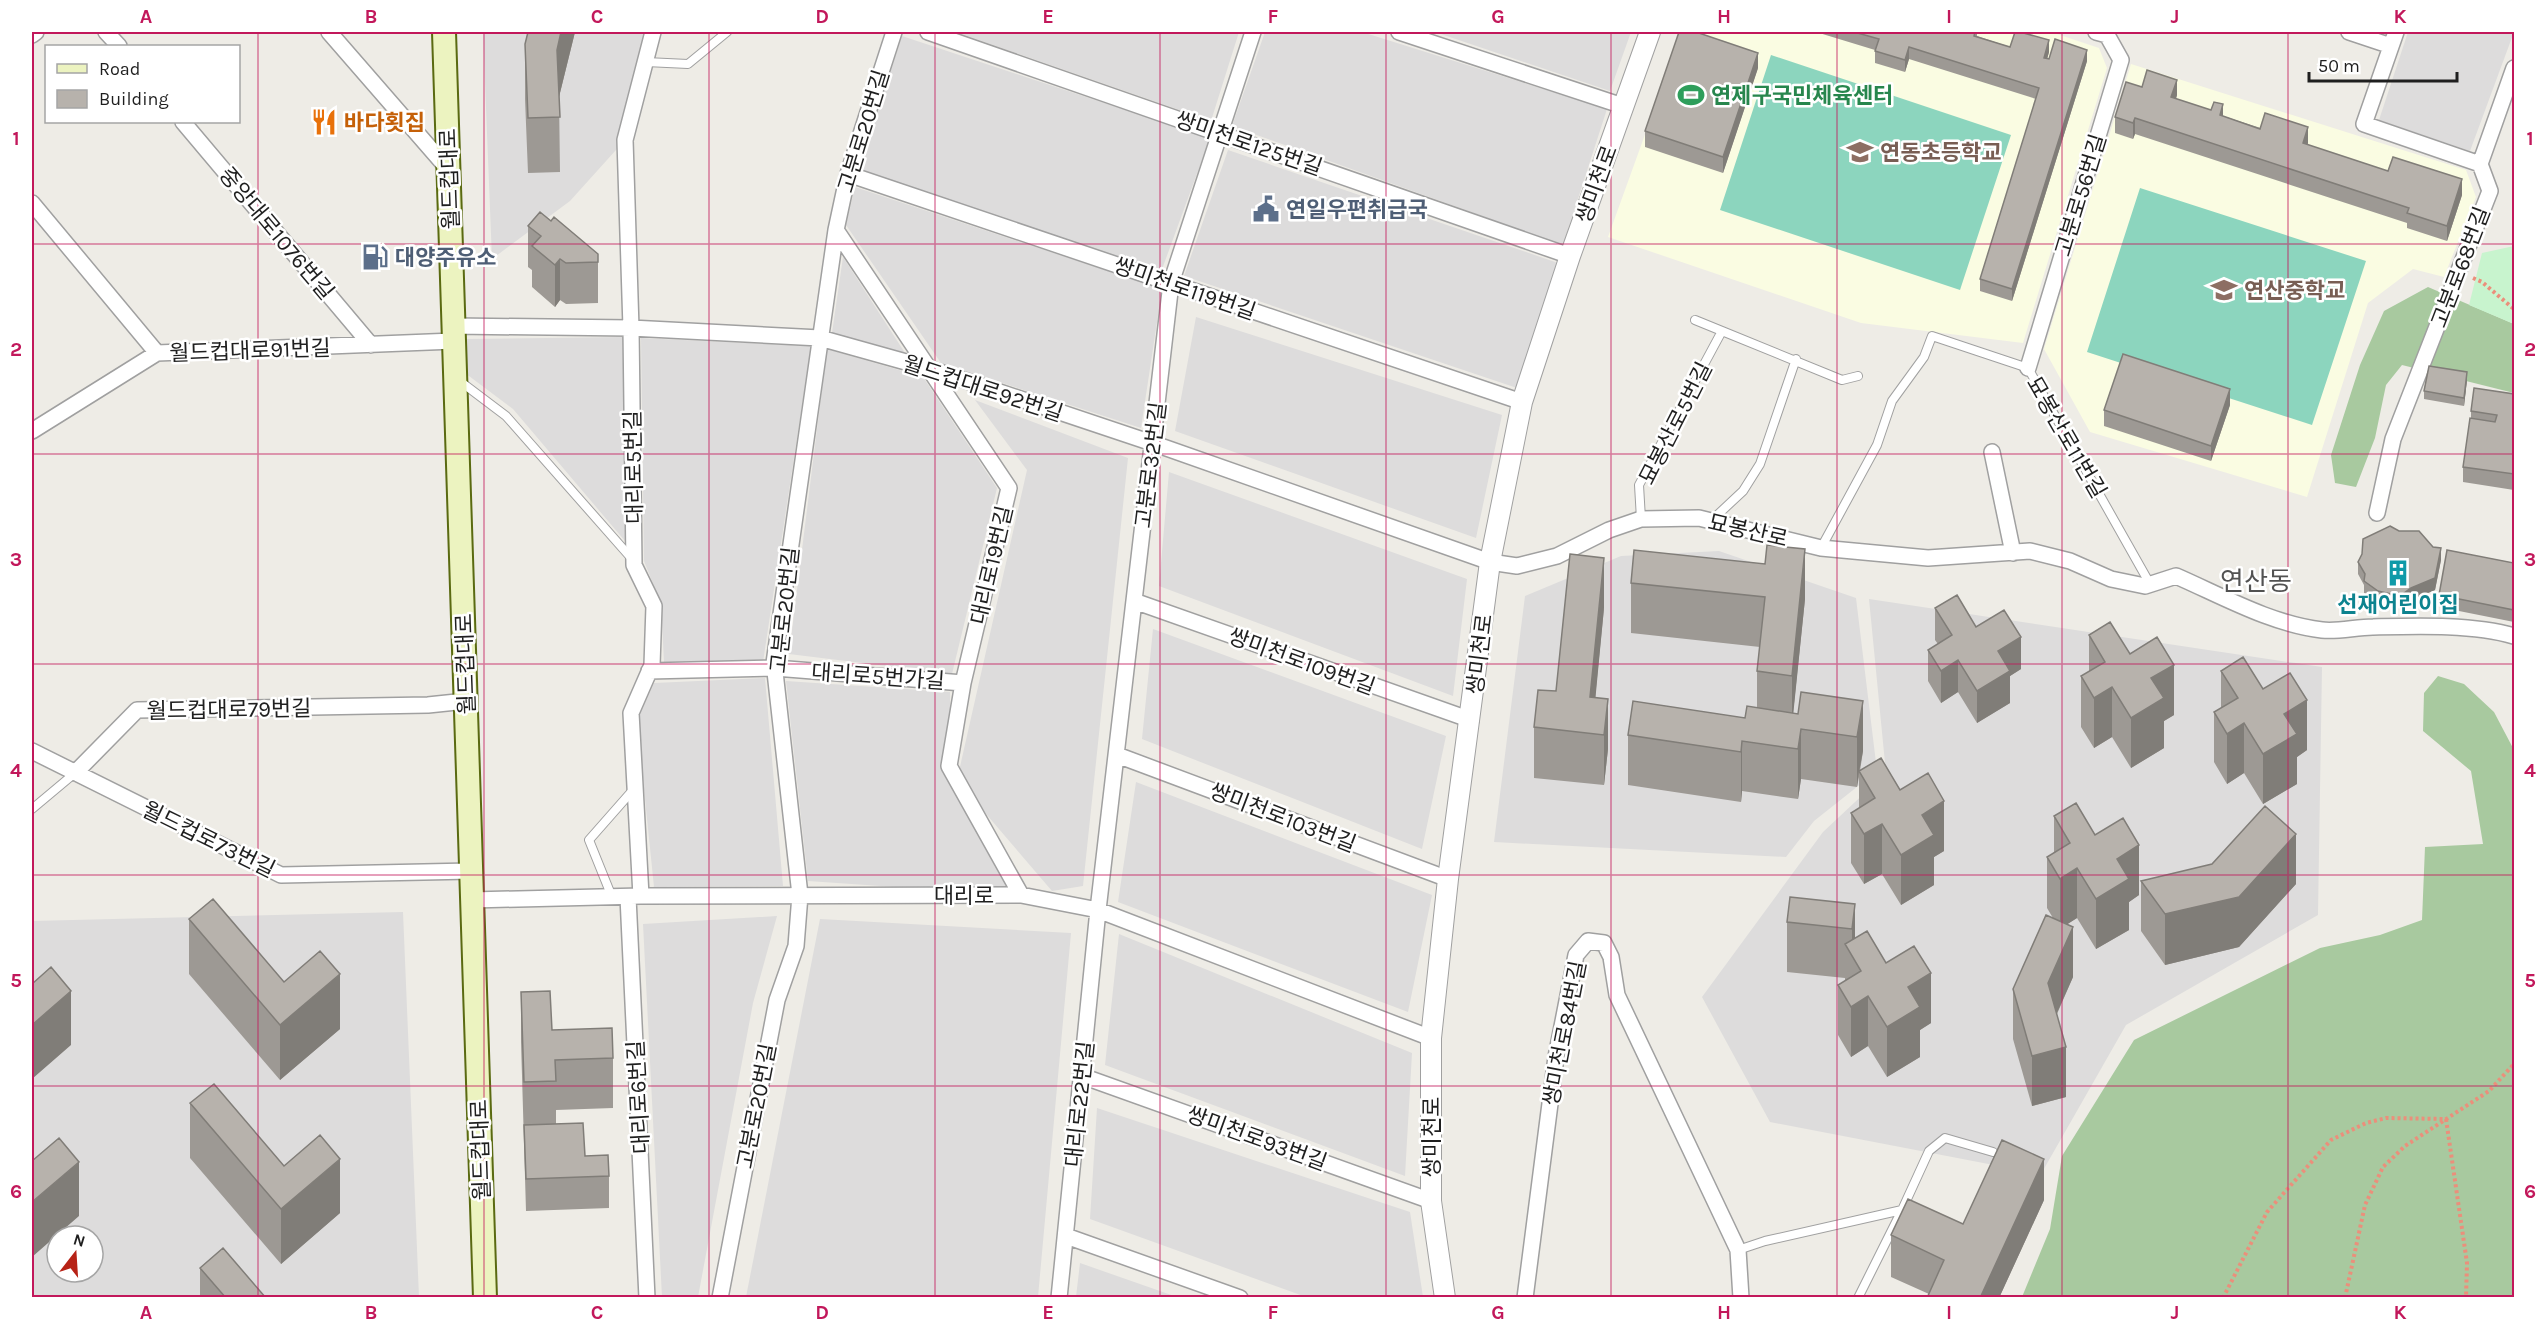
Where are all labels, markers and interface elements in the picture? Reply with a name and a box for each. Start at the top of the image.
text: A [140,5,153,28]
text: B [365,5,377,28]
text: C [591,5,603,28]
text: D [815,5,829,28]
text: E [1042,5,1054,28]
text: F [1268,5,1279,28]
text: G [1491,5,1505,28]
text: H [1717,5,1731,28]
text: I [1946,5,1952,28]
text: J [2171,5,2179,28]
text: K [2393,5,2407,28]
legend [45,45,240,123]
scale bar [2309,45,2458,83]
text: 50 m [2318,55,2360,77]
text: Road [99,58,140,80]
street label: 고분로20번길 [833,67,895,196]
sports icon: 연제구국민체육센터 [1676,80,1706,110]
place label: 연제구국민체육센터 [1711,83,1893,109]
text: Building [99,88,169,110]
restaurant icon: 바다횟집 [309,107,339,137]
street label: 쌍미천로125번길 [1172,107,1326,181]
place label: 바다횟집 [344,110,425,136]
text: 1 [12,127,20,150]
text: 1 [2526,127,2534,150]
street label: 월드컵대로 [435,128,465,230]
street label: 고분로56번길 [2050,131,2112,259]
school or university icon: 연동초등학교 [1845,137,1875,167]
place label: 연동초등학교 [1880,140,2001,166]
street label: 쌍미천로 [1571,142,1623,227]
street label: 중앙대로1076번길 [213,162,339,305]
public building icon: 연일우편취급국 [1251,194,1281,224]
place label: 연일우편취급국 [1286,197,1428,223]
street label: 고분로68번길 [2426,203,2496,331]
fuel station icon: 대양주유소 [360,242,390,272]
place label: 대양주유소 [395,245,496,271]
street label: 쌍미천로119번길 [1110,252,1259,325]
school or university icon: 연산중학교 [2209,275,2239,305]
place label: 연산중학교 [2244,278,2345,304]
street label: 월드컵대로91번길 [169,335,331,367]
text: 2 [10,338,22,361]
text: 2 [2524,338,2536,361]
street label: 월드컵대로92번길 [899,351,1066,427]
street label: 묘봉산로5번길 [1634,358,1718,489]
street label: 묘봉산로11번길 [2021,372,2111,503]
street label: 고분로32번길 [1130,401,1172,530]
street label: 대리로5번길 [620,410,648,524]
street label: 대리로19번길 [966,503,1018,627]
street label: 묘봉산로 [1705,509,1790,553]
street label: 고분로20번길 [765,546,805,675]
text: 3 [10,548,22,571]
text: 3 [2524,548,2536,571]
building icon: 선재어린이집 [2383,558,2413,588]
district label: 연산동 [2220,566,2292,597]
place label: 선재어린이집 [2337,592,2459,618]
street label: 쌍미천로 [1462,612,1498,696]
street label: 월드컵대로 [451,613,481,715]
street label: 쌍미천로109번길 [1225,623,1379,701]
street label: 대리로5번가길 [810,659,946,695]
street label: 월드컵대로79번길 [146,696,312,724]
text: 4 [10,759,22,782]
text: 4 [2524,759,2536,782]
street label: 쌍미천로103번길 [1206,778,1360,858]
street label: 월드컵로73번길 [138,796,279,883]
street label: 대리로 [934,883,994,909]
street label: 쌍미천로84번길 [1538,958,1592,1108]
text: 5 [10,969,22,992]
text: 5 [2524,969,2536,992]
street label: 대리로6번길 [623,1039,655,1154]
street label: 대리로22번길 [1060,1040,1100,1168]
street label: 고분로20번길 [732,1041,782,1171]
street label: 쌍미천로 [1419,1097,1445,1177]
street label: 월드컵대로 [466,1099,496,1201]
street label: 쌍미천로93번길 [1183,1102,1330,1176]
text: 6 [10,1180,22,1203]
text: 6 [2524,1180,2536,1203]
north arrow [45,1224,105,1284]
text: N [71,1229,88,1251]
text: A [140,1301,153,1324]
text: B [365,1301,377,1324]
text: C [591,1301,603,1324]
text: D [815,1301,829,1324]
text: E [1042,1301,1054,1324]
text: F [1268,1301,1279,1324]
text: G [1491,1301,1505,1324]
text: H [1717,1301,1731,1324]
text: I [1946,1301,1952,1324]
text: J [2171,1301,2179,1324]
text: K [2393,1301,2407,1324]

